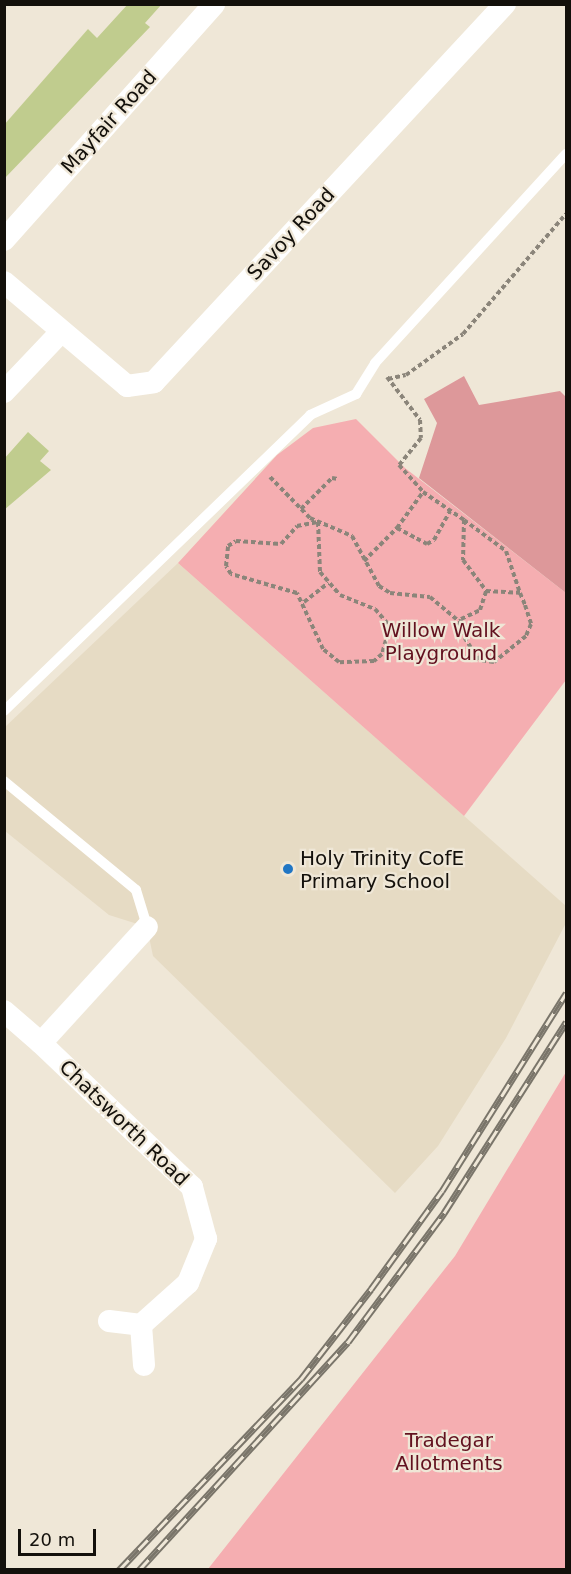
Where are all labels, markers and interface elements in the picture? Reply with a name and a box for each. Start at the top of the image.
street label: Mayfair Road [56,65,162,179]
street label: Savoy Road [242,183,340,285]
park label: Willow Walk Playground [382,618,500,665]
place label: Holy Trinity CofE Primary School [300,846,464,893]
marker: Holy Trinity CofE Primary School [281,862,295,876]
street label: Chatsworth Road [54,1055,194,1191]
park label: Tradegar Allotments [395,1428,503,1475]
scale bar [21,1517,99,1555]
text: 20 m [29,1529,75,1550]

